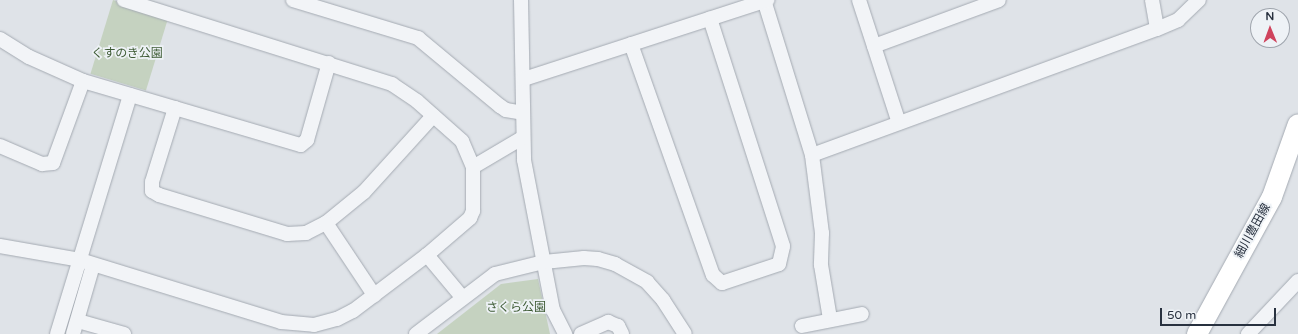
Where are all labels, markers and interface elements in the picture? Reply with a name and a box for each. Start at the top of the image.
north arrow [1250,8,1290,48]
text: N [1265,10,1274,23]
park label: くすのき公園 [91,47,163,61]
street label: 細川豊田線 [1232,201,1274,261]
scale bar [1162,300,1278,326]
park label: さくら公園 [486,301,546,315]
text: 50 m [1167,308,1196,322]

